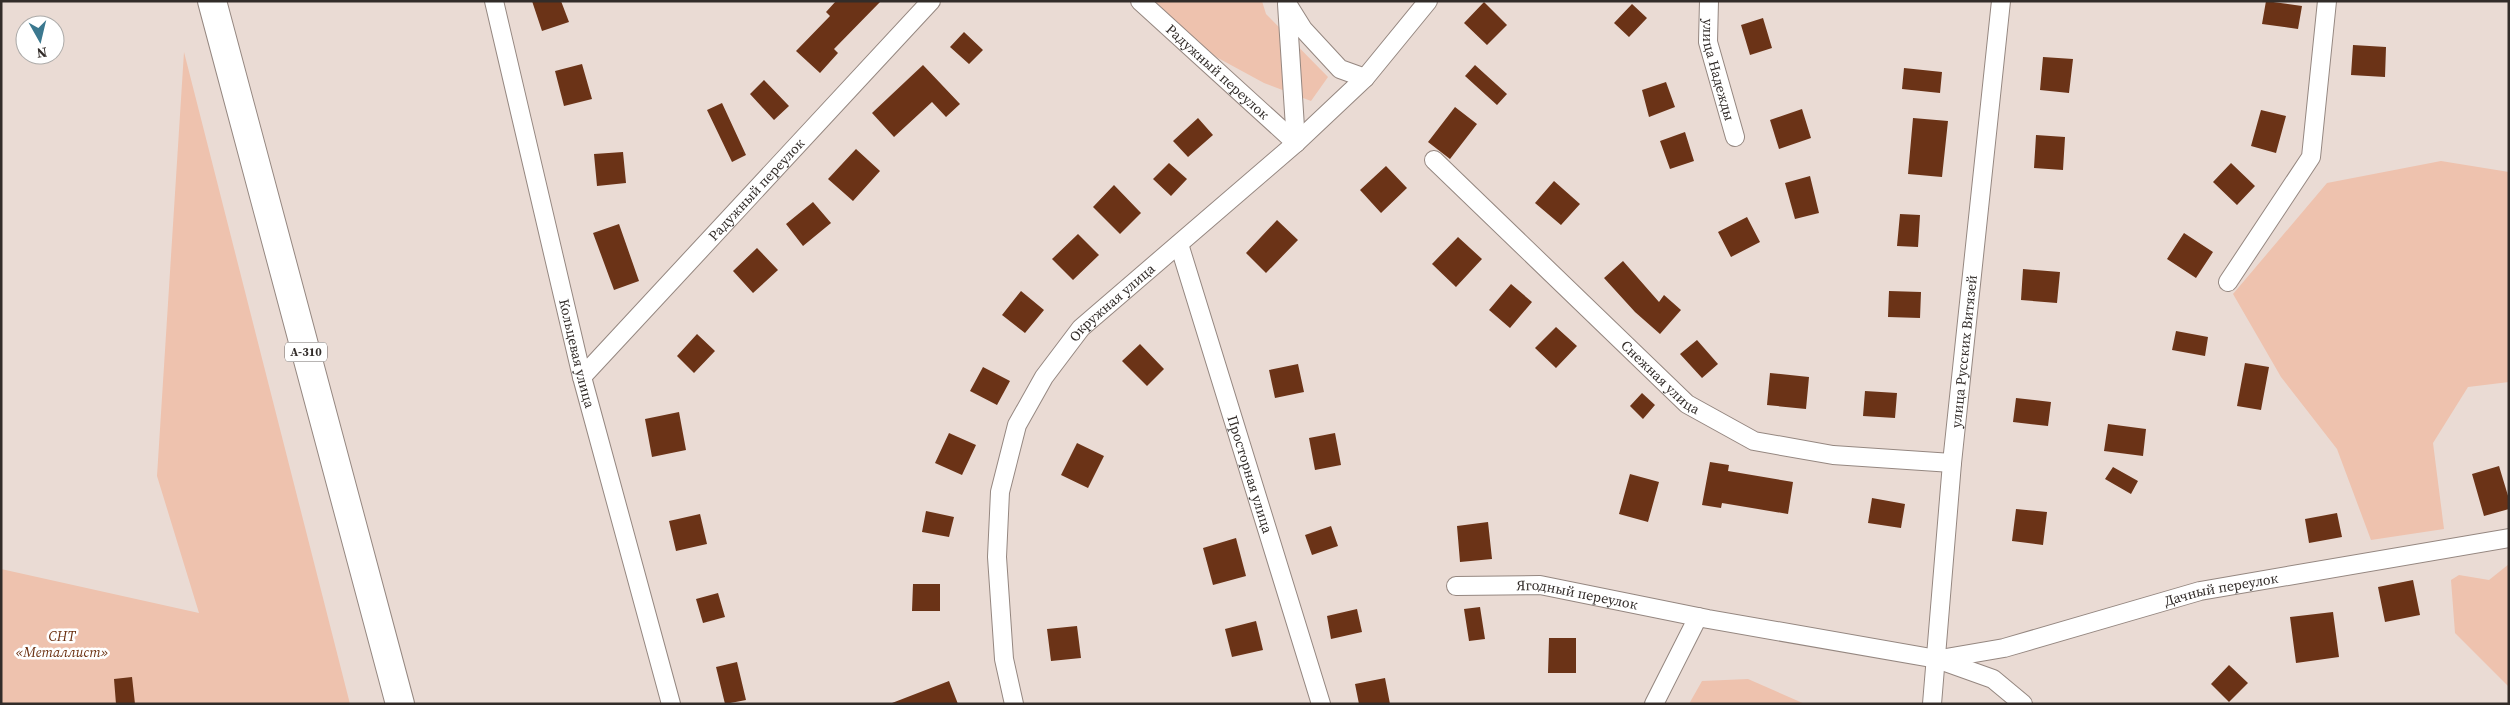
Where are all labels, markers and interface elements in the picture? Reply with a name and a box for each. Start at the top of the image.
north arrow [15,15,65,65]
street label: улица Надежды [1698,18,1740,123]
street label: Радужный переулок [1162,19,1274,124]
text: N [35,42,48,63]
street label: Радужный переулок [703,133,809,245]
street label: Окружная улица [1064,258,1160,346]
street label: улица Русских Витязей [1946,274,1982,429]
street label: Кольцевая улица [554,297,600,411]
street label: Снежная улица [1617,336,1704,420]
road number: А-310 [285,342,327,362]
street label: Просторная улица [1222,413,1278,537]
street label: Дачный переулок [2162,568,2280,611]
street label: Ягодный переулок [1516,575,1640,615]
park label: СНТ «Металлист» [15,626,109,662]

